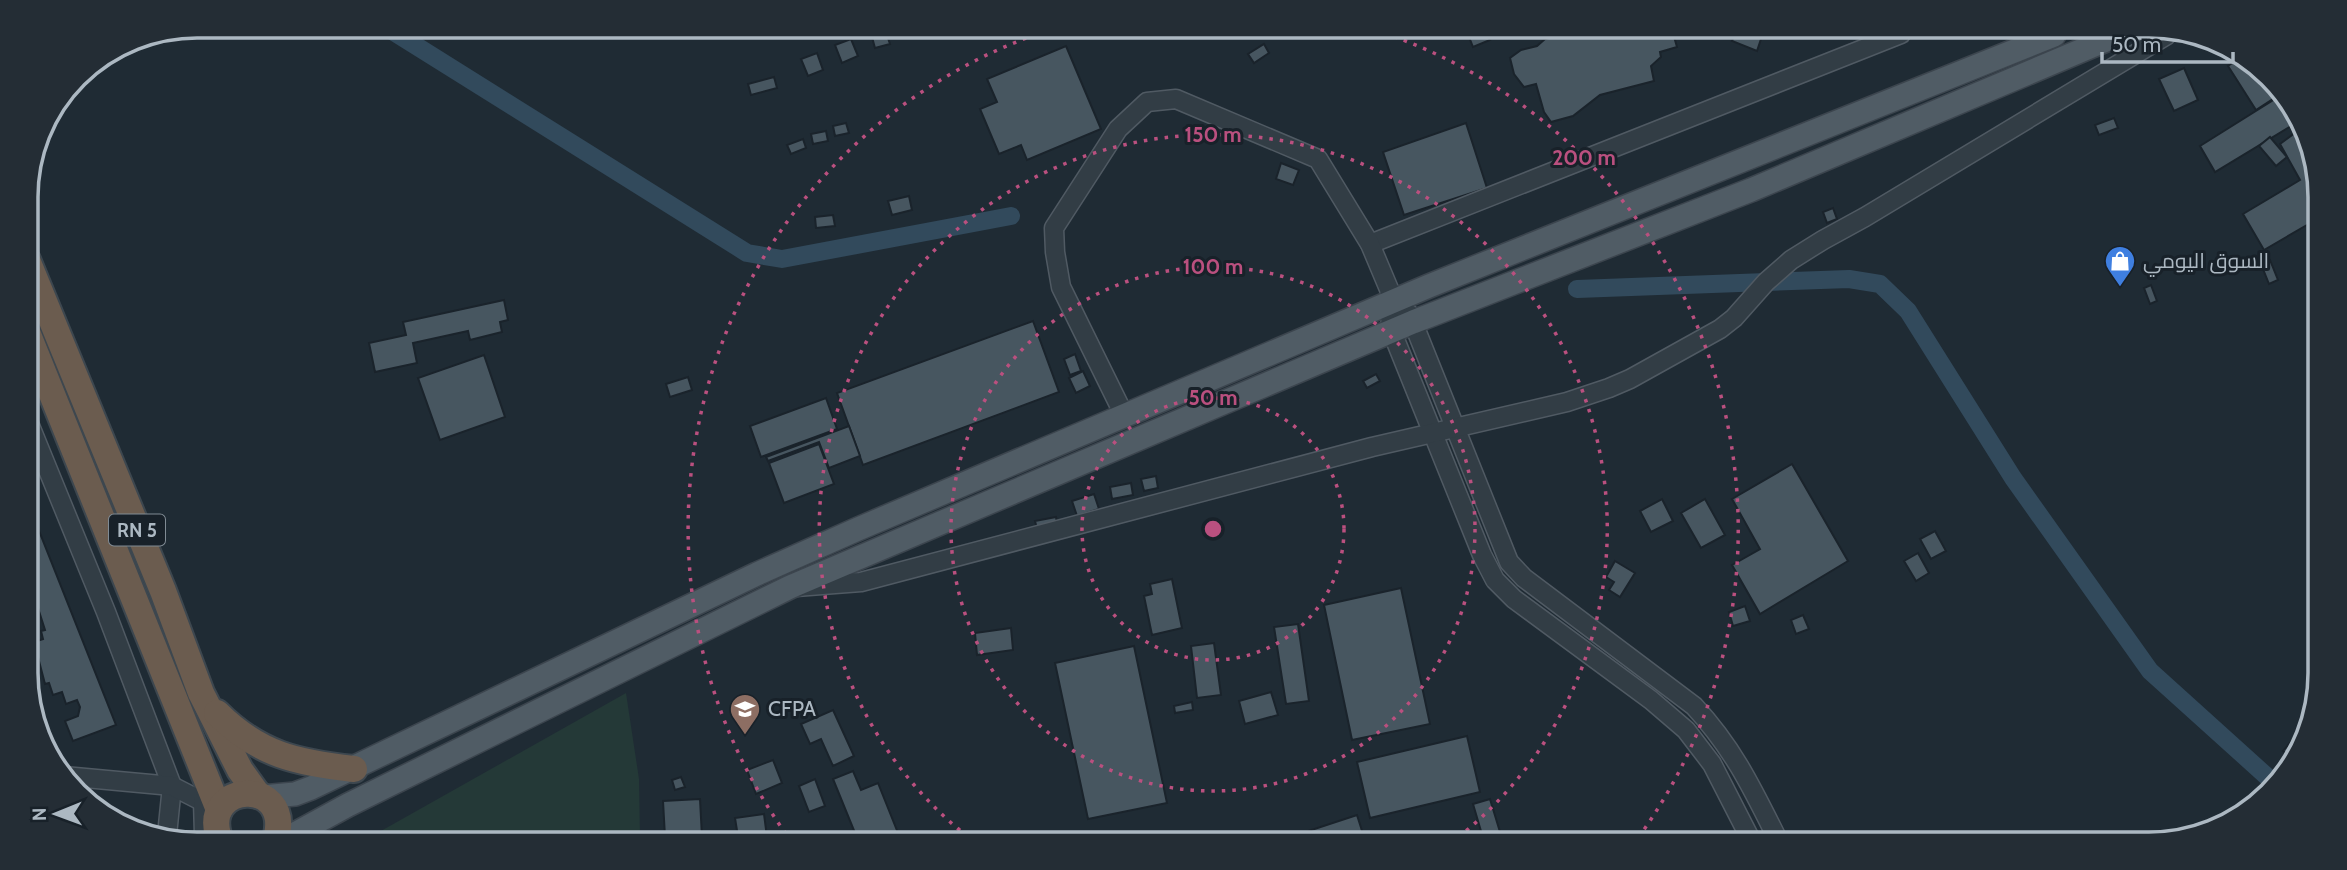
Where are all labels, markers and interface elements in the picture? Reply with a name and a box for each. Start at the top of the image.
scale bar [2102,21,2233,65]
text: 50 m [2112,32,2161,57]
text: 150 m [1185,122,1241,147]
text: 200 m [1552,145,1616,170]
shop icon: السوق اليومي [2103,244,2137,288]
place label: السوق اليومي [2143,248,2269,277]
text: 100 m [1183,254,1243,279]
text: 50 m [1188,385,1238,410]
road number: RN 5 [109,514,165,545]
centre of rings [1201,517,1225,541]
school or university icon: CFPA [728,692,762,736]
place label: CFPA [768,696,816,721]
north arrow [21,779,91,849]
text: N [28,807,51,821]

